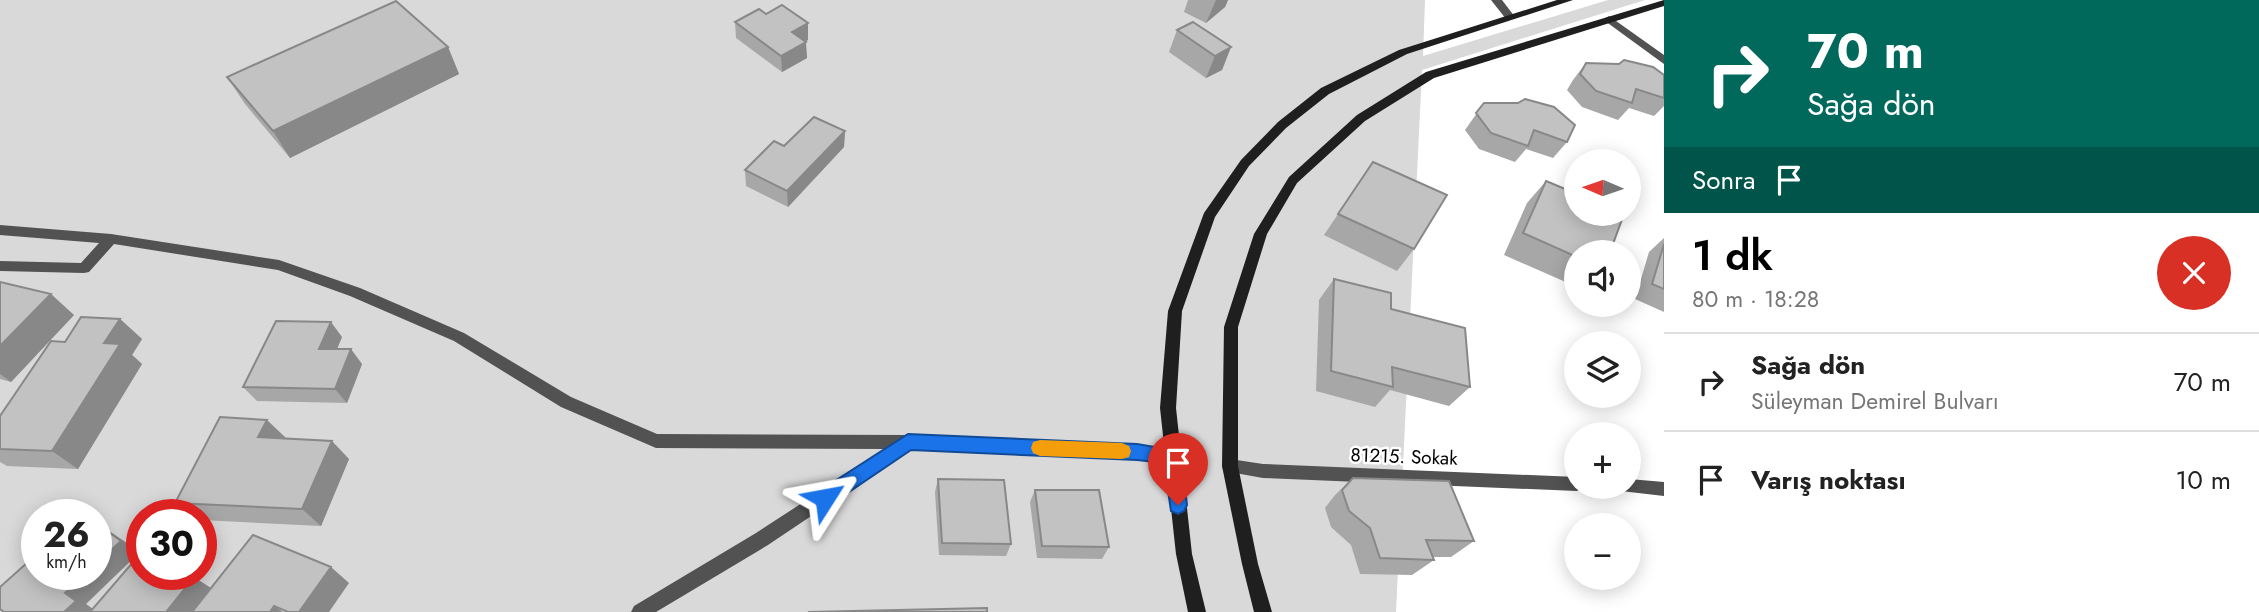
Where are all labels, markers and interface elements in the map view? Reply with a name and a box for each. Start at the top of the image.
text: 70 m [1807,16,1924,86]
icon: right [1692,28,1783,119]
text: Sağa dön [1807,81,1936,127]
north arrow [1564,149,1642,226]
map controls [1564,149,1641,590]
text: Sonra [1692,161,1756,199]
icon: arrive [1770,161,1808,199]
text: 1 dk [1692,225,1773,286]
button: close [2157,236,2231,310]
button: sound [1564,240,1641,317]
text: 80 m · 18:28 [1692,282,1819,316]
button: layers [1564,331,1641,408]
text: Sağa dön [1751,346,1865,384]
icon: right [1692,363,1730,401]
text: 70 m [2174,363,2231,401]
text: Süleyman Demirel Bulvarı [1751,384,1999,418]
button: + [1564,422,1641,499]
pin [1148,433,1208,505]
street label: 81215. Sokak [1350,441,1459,472]
icon: arrive [1159,444,1197,482]
position arrow [788,461,862,535]
icon: arrive [1692,461,1730,499]
text: Varış noktası [1751,461,1906,499]
text: 10 m [2176,461,2231,499]
speed limit sign: 30 [126,499,217,590]
text: 26 [43,510,90,560]
button: − [1564,513,1641,590]
text: km/h [46,549,87,575]

